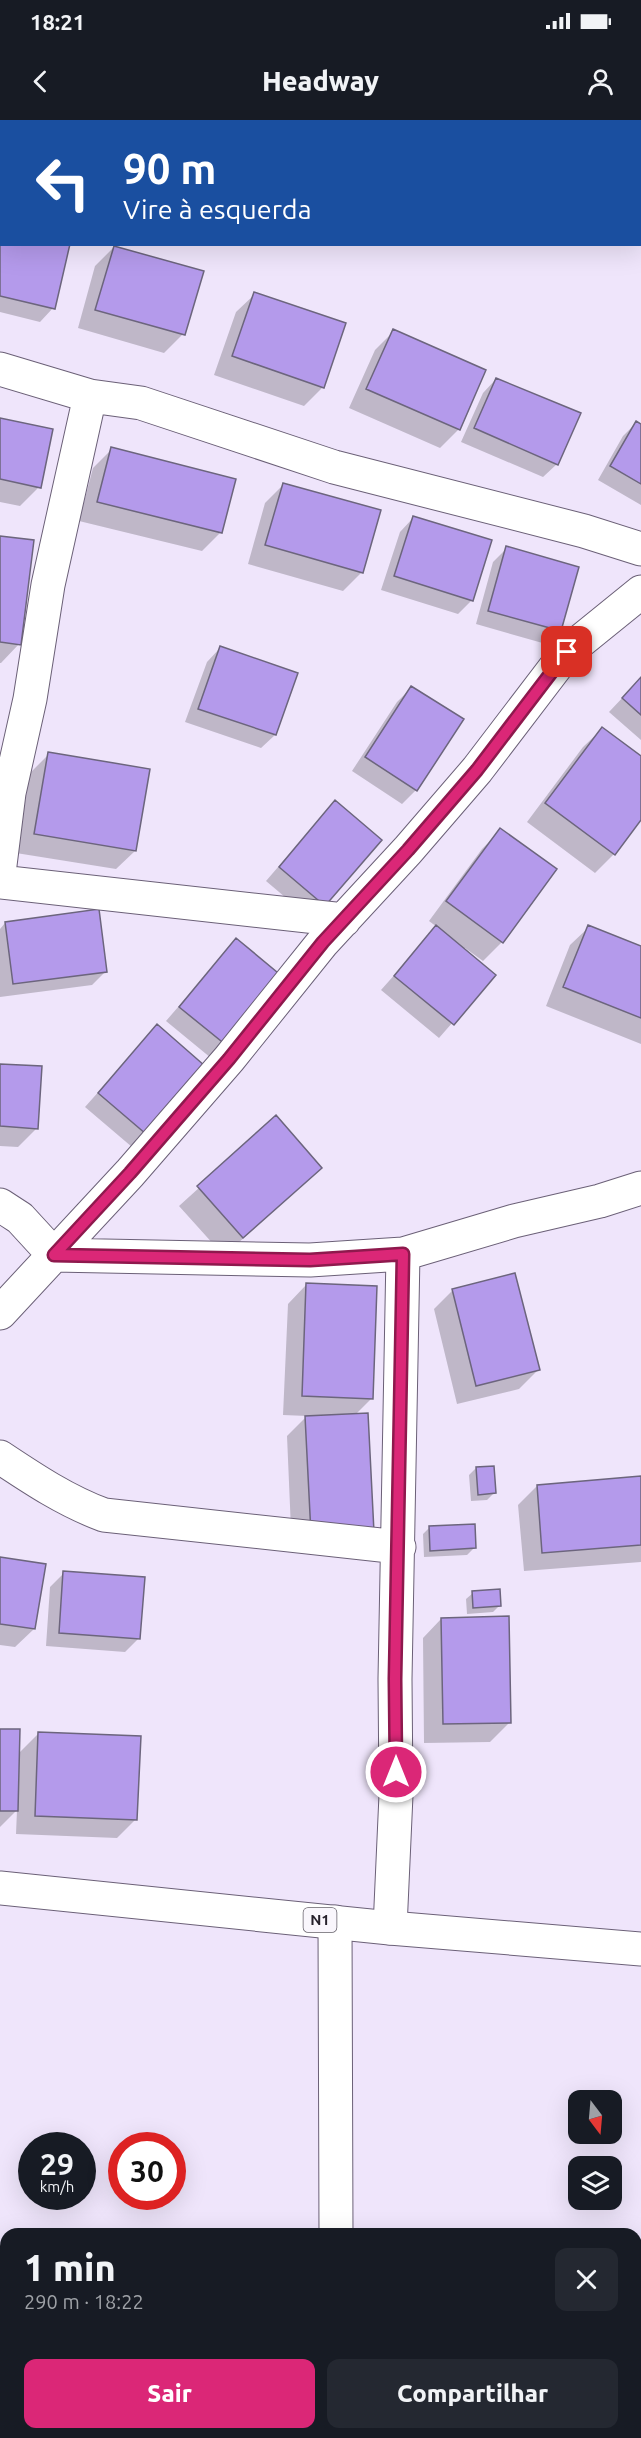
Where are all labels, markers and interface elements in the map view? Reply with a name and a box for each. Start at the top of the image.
text: 18:21 [30,9,85,34]
icon: back [24,65,57,98]
icon: person [584,65,617,98]
text: Headway [262,66,379,96]
icon: left [24,144,102,222]
text: 90 m [123,145,217,192]
text: Vire à esquerda [123,194,312,224]
pin [541,626,592,677]
icon: arrive [550,635,583,668]
position arrow [364,1740,428,1804]
road number: N1 [304,1908,336,1932]
north arrow [568,2090,622,2144]
map controls [568,2090,622,2210]
speed limit sign: 30 [108,2132,186,2210]
text: 29 [40,2147,74,2181]
button: layers [568,2156,622,2210]
text: km/h [40,2178,74,2195]
text: 1 min [24,2247,116,2288]
button: close [555,2248,618,2311]
text: 290 m · 18:22 [24,2290,144,2313]
button: Sair [24,2359,315,2428]
button: Compartilhar [327,2359,618,2428]

